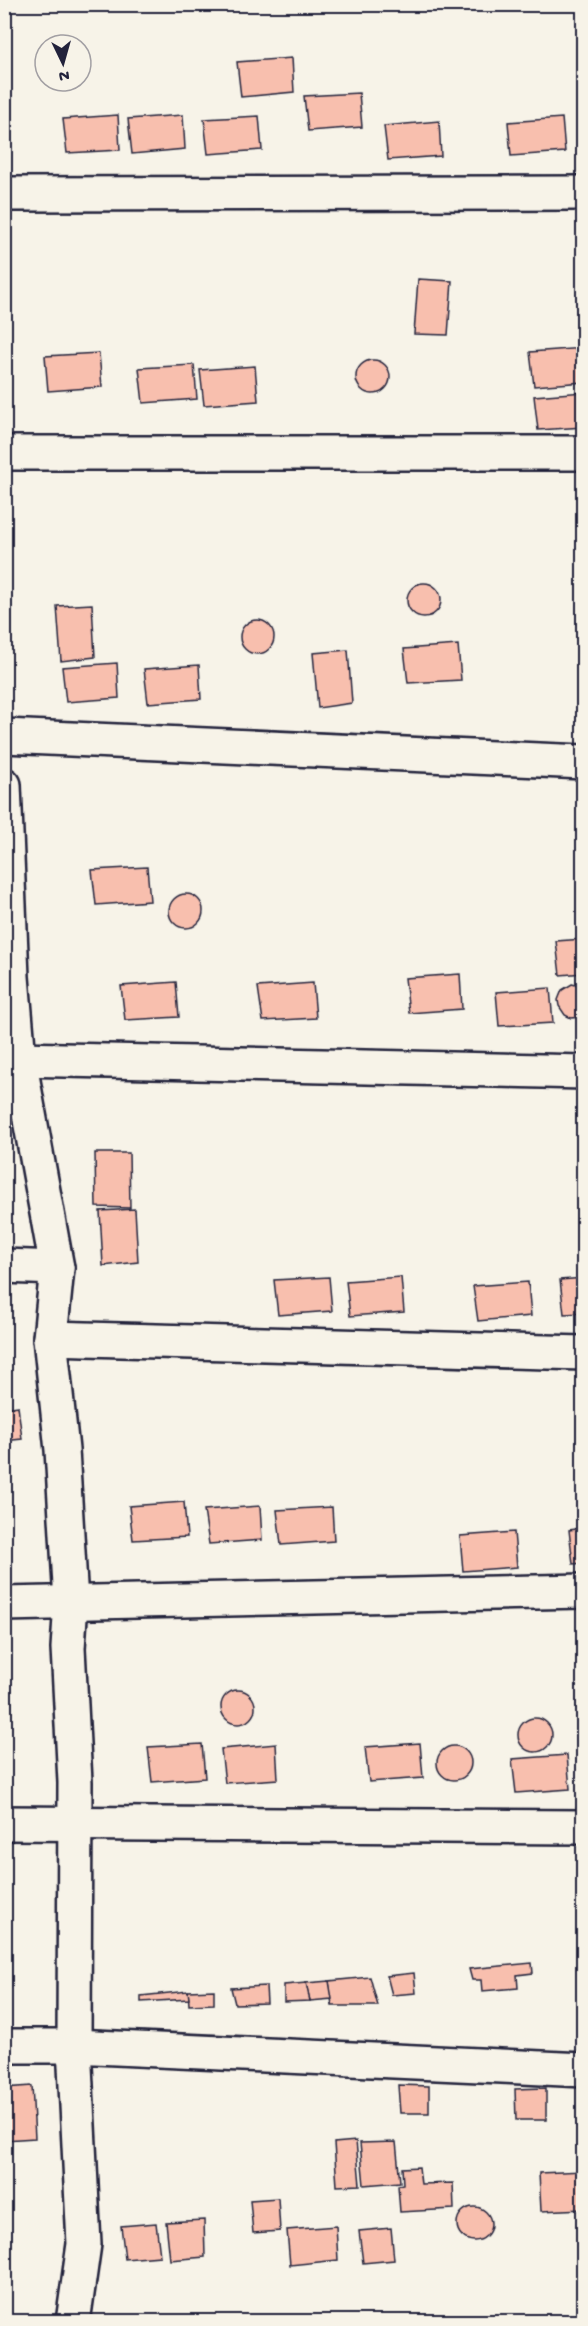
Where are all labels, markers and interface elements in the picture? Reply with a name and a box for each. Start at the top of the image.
north arrow [33,33,93,93]
text: N [57,65,70,84]

